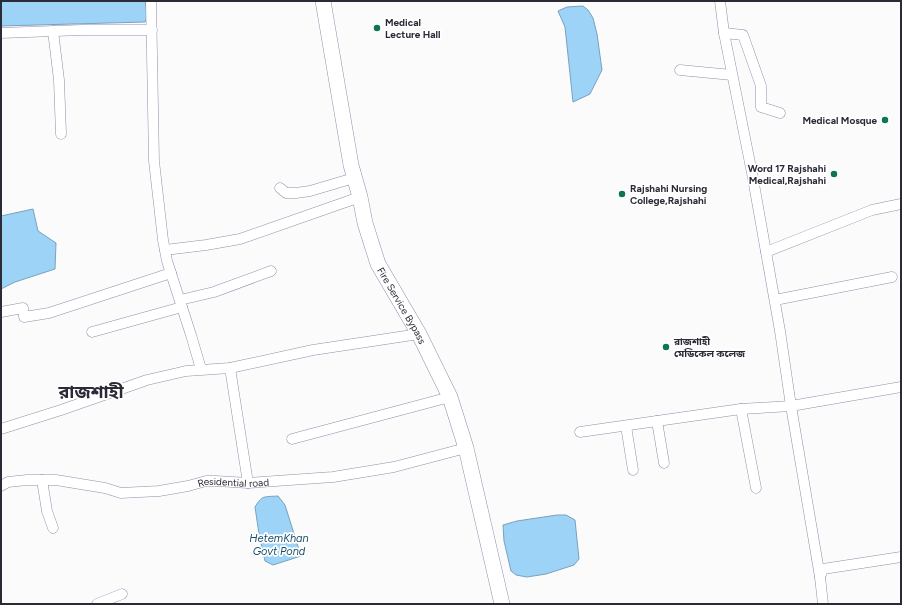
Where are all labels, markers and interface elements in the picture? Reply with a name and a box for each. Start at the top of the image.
place label: Medical Lecture Hall [385,16,441,41]
marker: Medical Lecture Hall [372,23,382,33]
place label: Medical Mosque [803,114,877,127]
marker: Medical Mosque [880,115,890,125]
place label: Word 17 Rajshahi Medical,Rajshahi [748,162,826,187]
marker: Word 17 Rajshahi Medical,Rajshahi [829,169,839,179]
place label: Rajshahi Nursing College,Rajshahi [630,182,707,207]
marker: Rajshahi Nursing College,Rajshahi [617,189,627,199]
street label: Fire Service Bypass [374,265,429,347]
place label: রাজশাহী মেডিকেল কলেজ [673,335,746,360]
marker: রাজশাহী মেডিকেল কলেজ [661,342,671,352]
district label: রাজশাহী [57,381,124,403]
street label: Residential road [196,475,270,490]
water label: HetemKhan Govt Pond [249,532,309,558]

